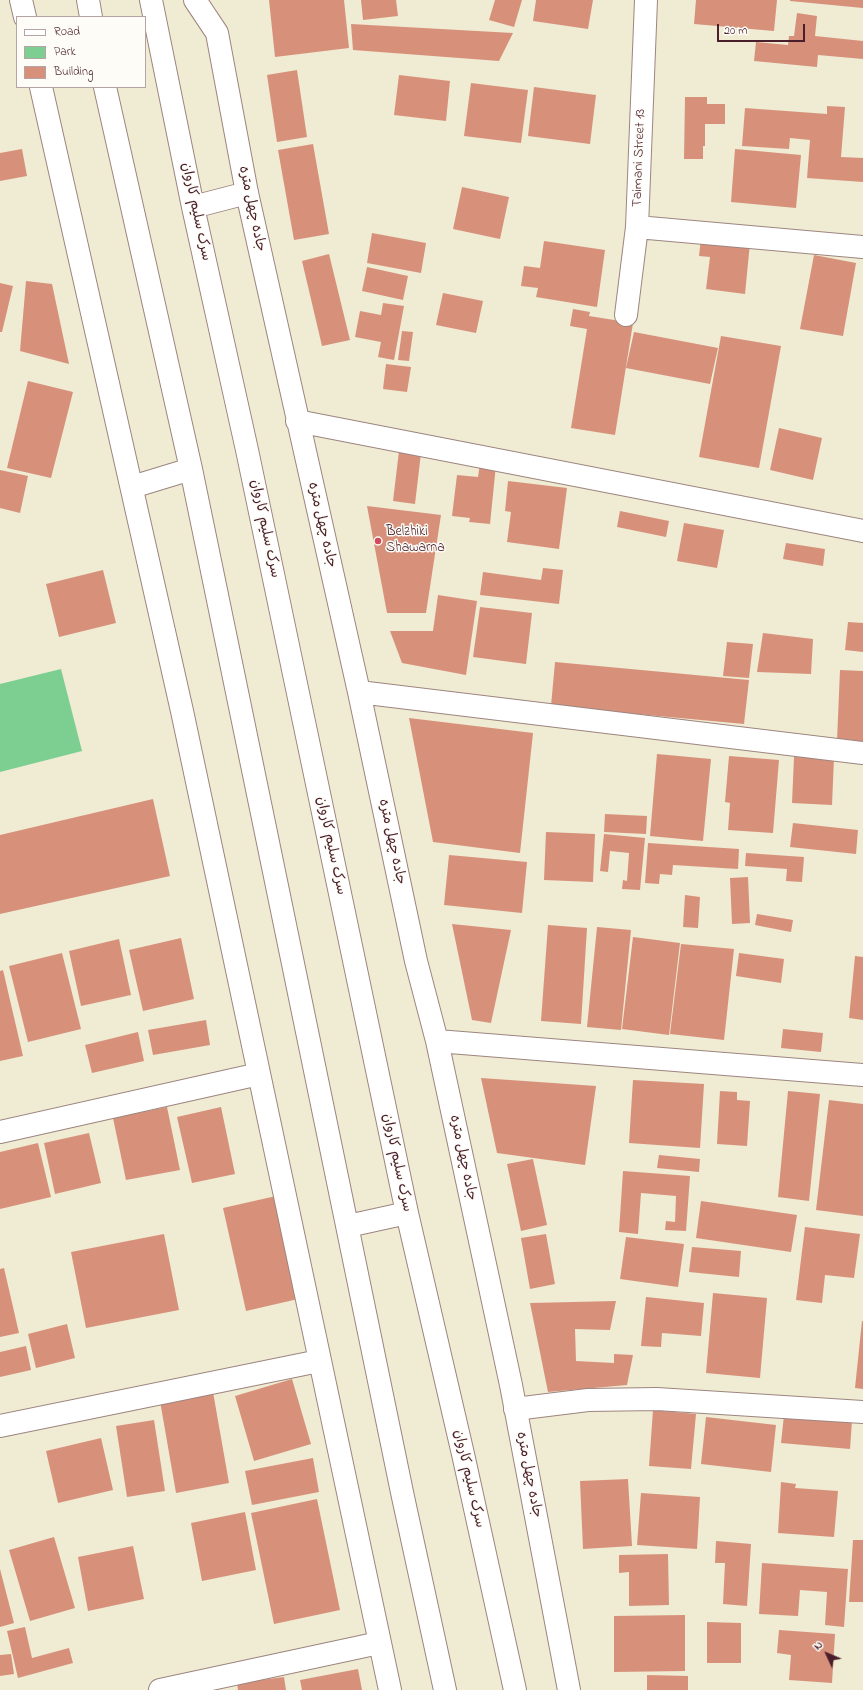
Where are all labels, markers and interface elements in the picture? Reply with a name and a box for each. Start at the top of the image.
legend [16,16,146,88]
scale bar [719,16,807,42]
text: 20 m [724,22,747,40]
text: Road [54,23,80,41]
text: Park [54,43,76,61]
text: Building [54,63,93,81]
street label: Taimani Street 13 [630,109,650,207]
street label: سرک سلیم کاروان [176,161,214,263]
street label: جاده چهل متره [234,165,268,253]
street label: سرک سلیم کاروان [245,478,283,580]
street label: جاده چهل متره [303,481,339,569]
place label: Belzhiki Shawarna [386,525,445,558]
marker: Belzhiki Shawarna [373,536,383,546]
street label: سرک سلیم کاروان [311,795,349,897]
street label: جاده چهل متره [374,798,408,886]
street label: سرک سلیم کاروان [377,1112,415,1214]
street label: جاده چهل متره [445,1114,479,1202]
street label: سرک سلیم کاروان [449,1428,487,1530]
street label: جاده چهل متره [511,1431,545,1519]
north arrow [807,1634,847,1674]
text: N [810,1637,827,1654]

